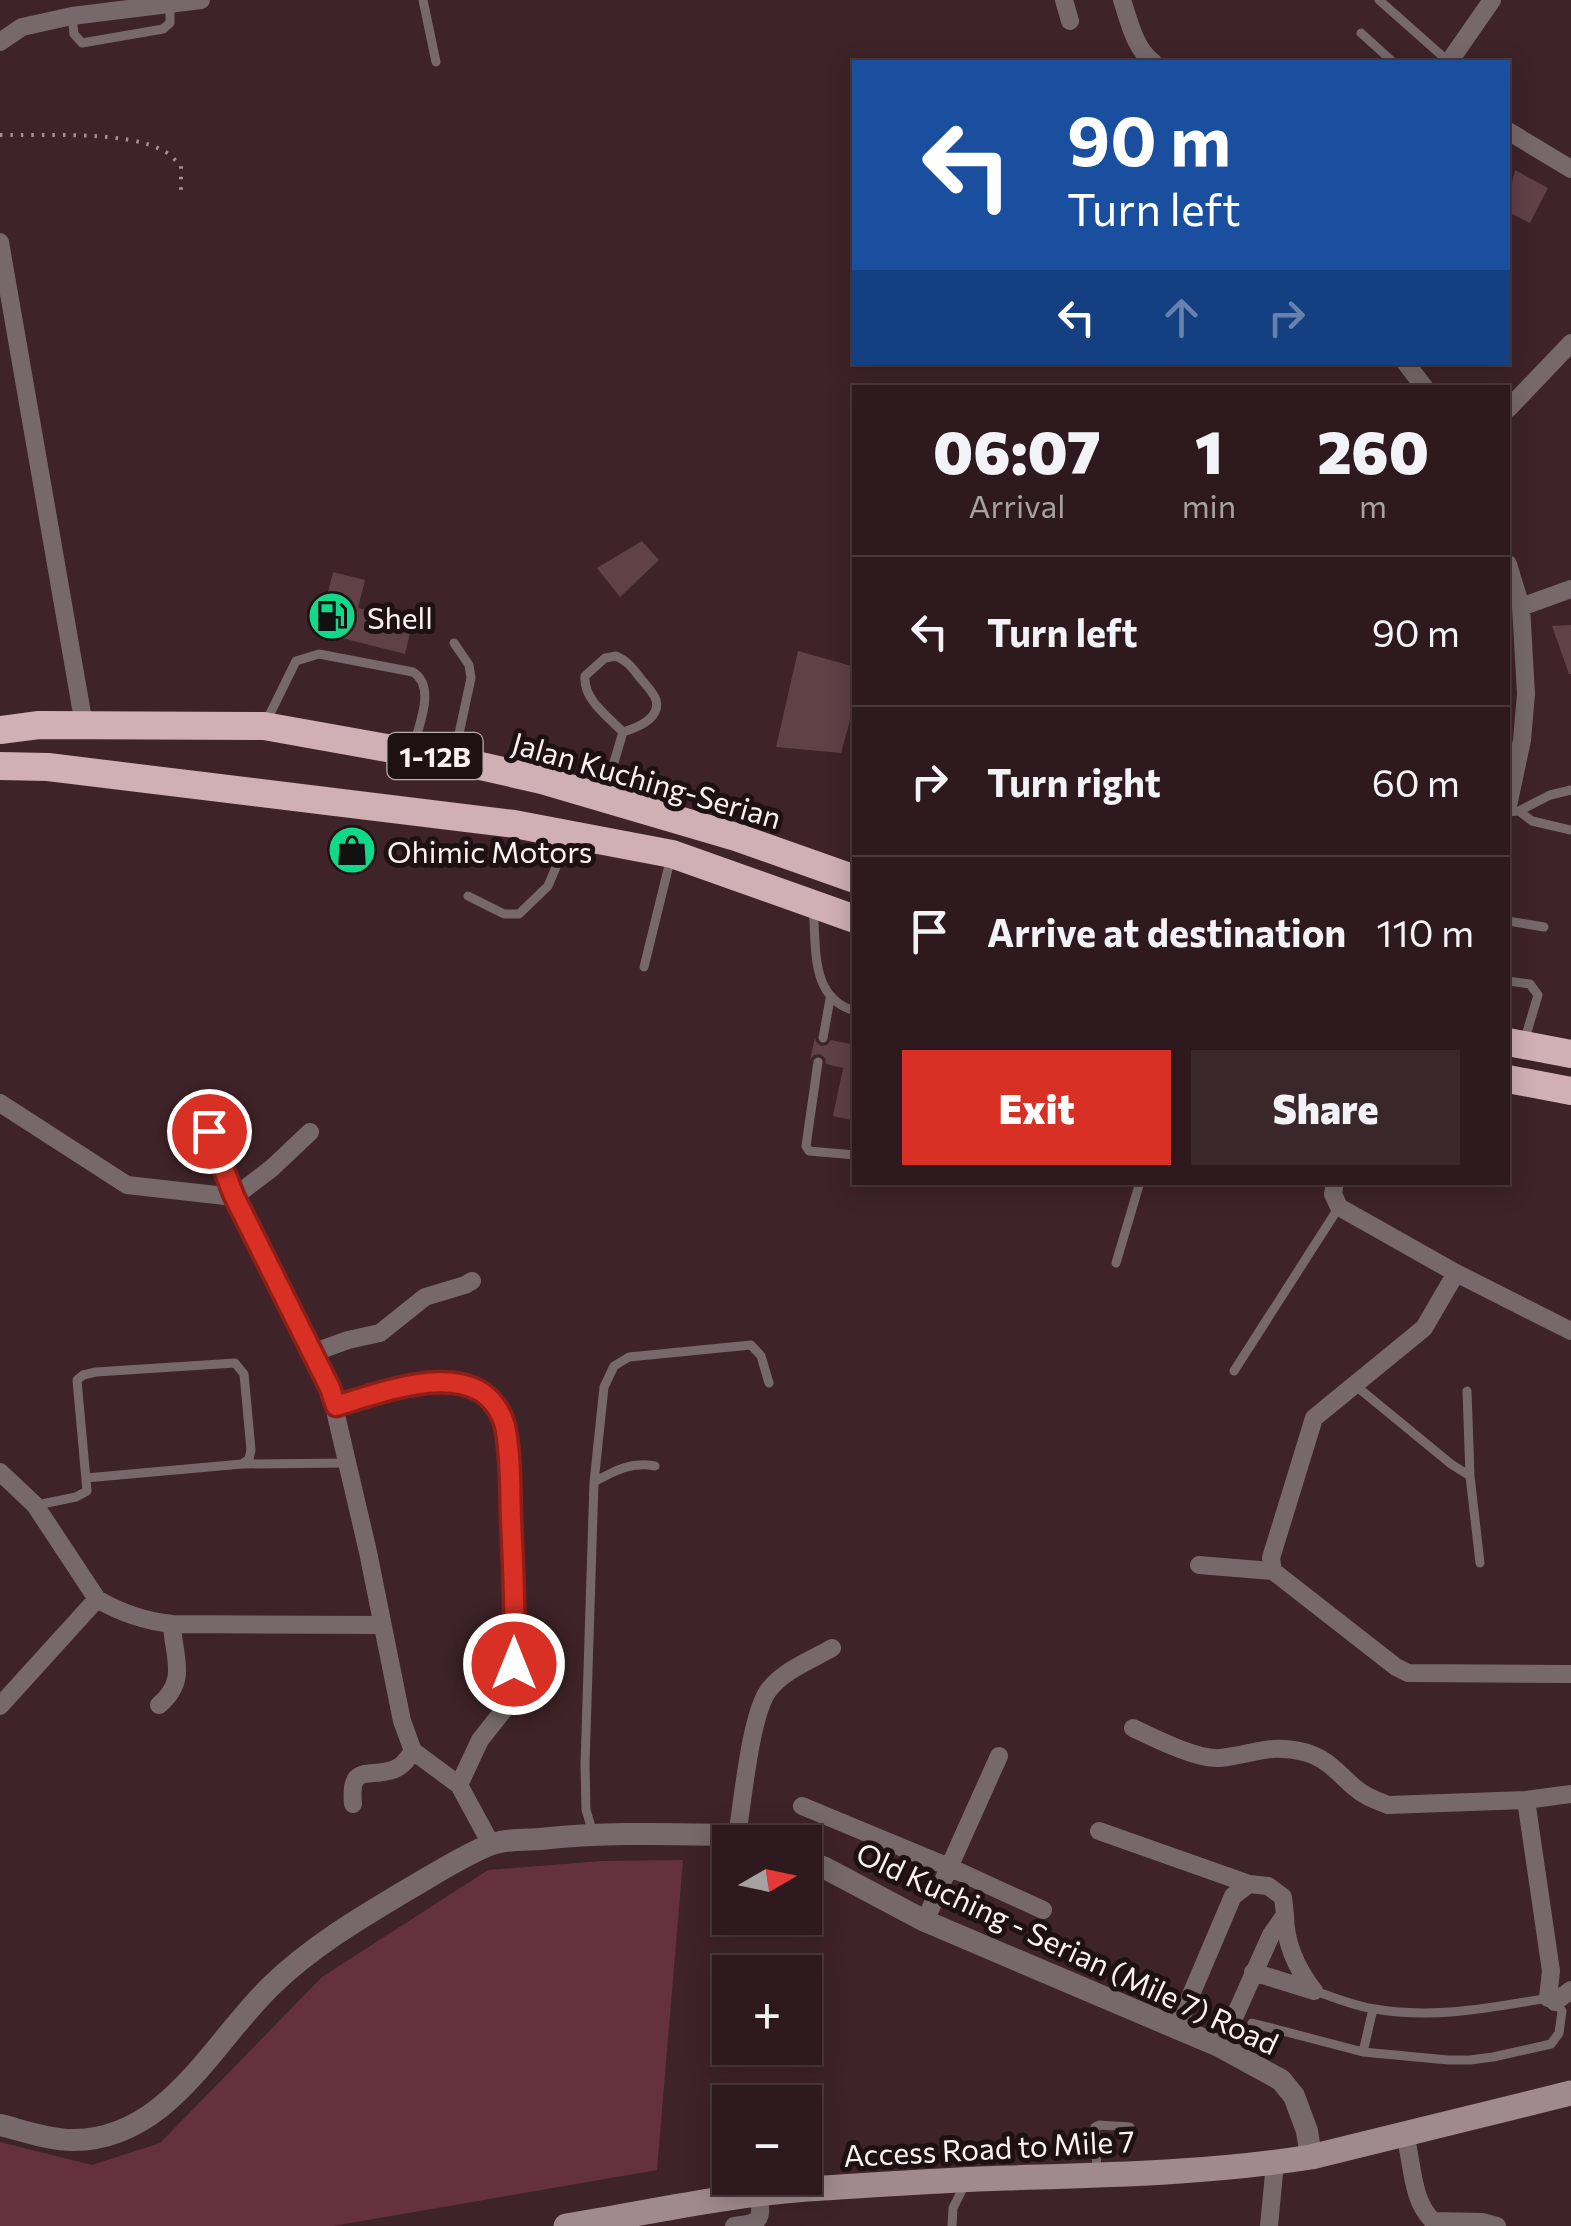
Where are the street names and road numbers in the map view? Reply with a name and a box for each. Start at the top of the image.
street label: Jalan Kuching-Serian [508,723,786,835]
road number: 1-12B [388,733,482,779]
street label: Old Kuching - Serian (Mile 7) Road [851,1833,1285,2061]
street label: Access Road to Mile 7 [842,2121,1136,2173]

